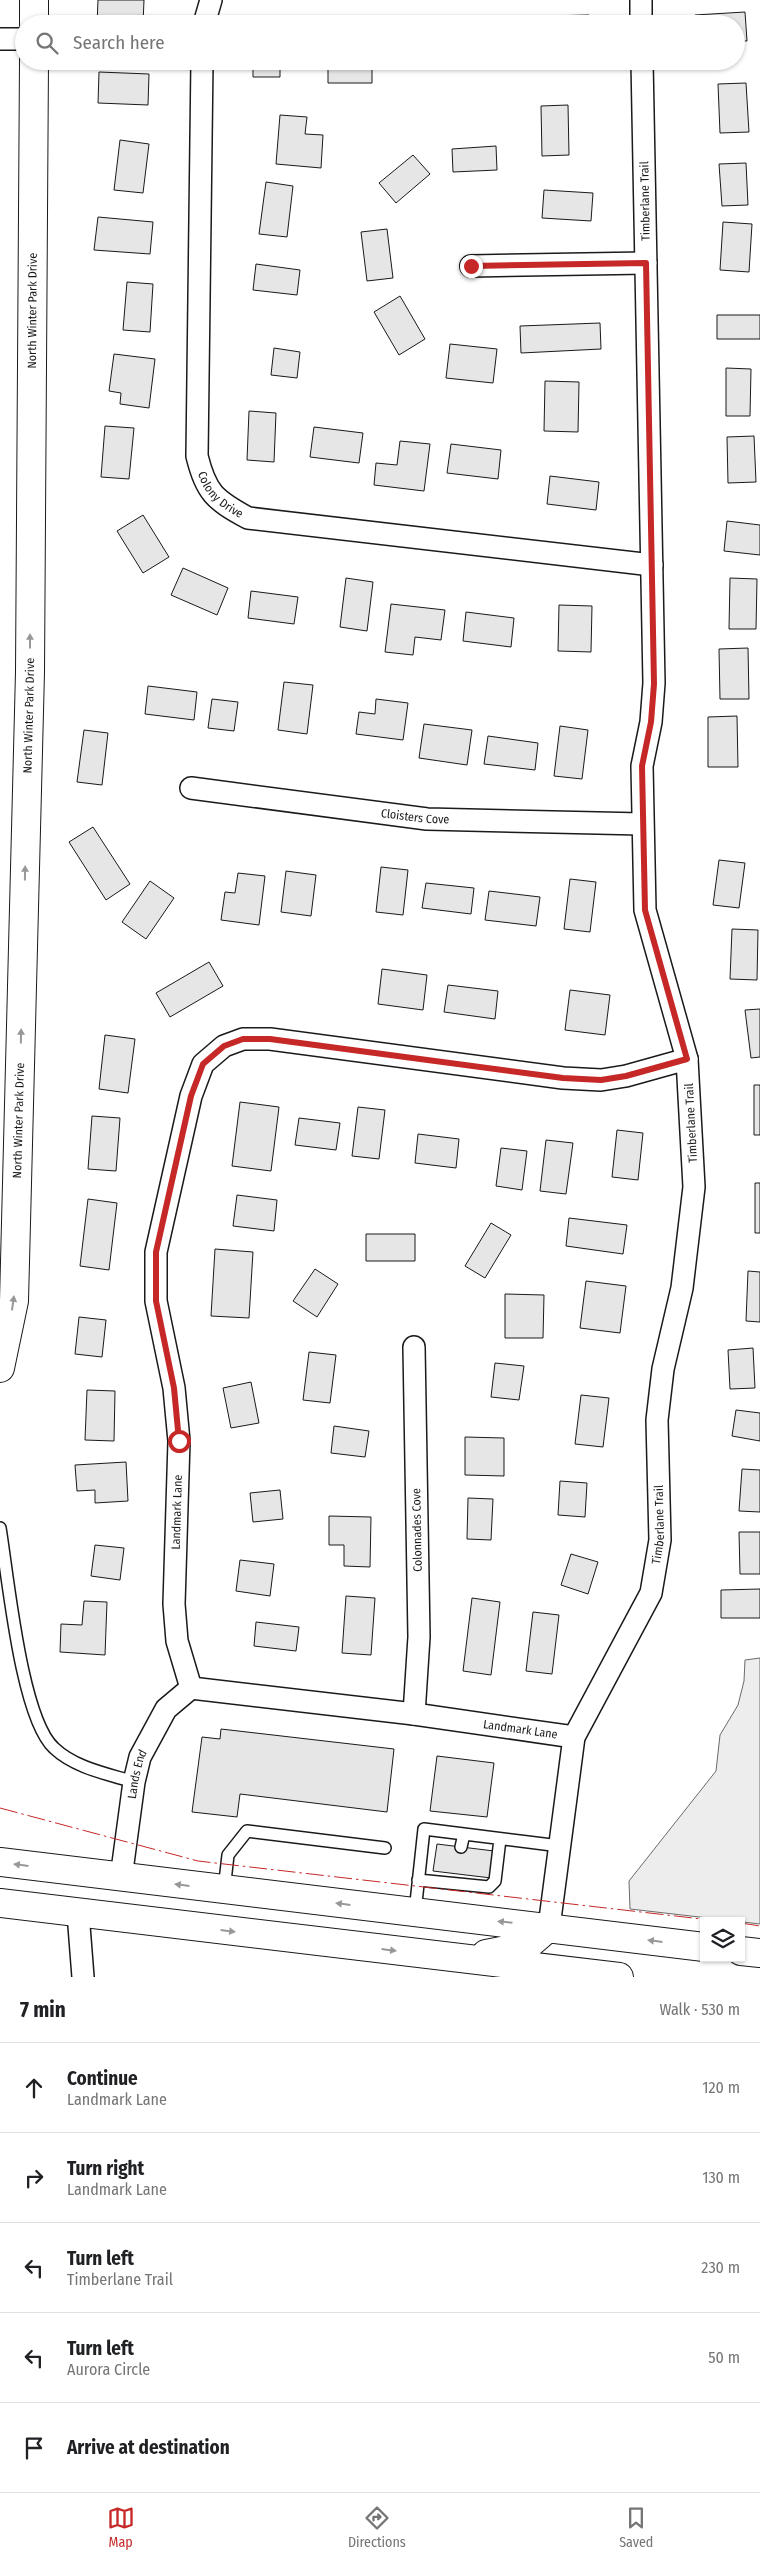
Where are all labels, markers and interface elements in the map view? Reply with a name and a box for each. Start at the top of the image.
search box [15,15,745,70]
icon: search [33,29,61,57]
text: Search here [73,31,165,54]
street label: Timberlane Trail [637,161,653,241]
street label: North Winter Park Drive [25,253,40,369]
route end [460,255,483,278]
street label: Colony Drive [195,469,246,521]
one-way arrow [26,633,34,649]
street label: North Winter Park Drive [20,658,37,774]
street label: Cloisters Cove [380,806,449,827]
one-way arrow [21,865,29,881]
one-way arrow [17,1028,25,1044]
street label: North Winter Park Drive [10,1062,27,1178]
street label: Timberlane Trail [682,1083,700,1163]
one-way arrow [10,1295,18,1311]
route start [168,1430,191,1453]
street label: Landmark Lane [169,1474,185,1550]
street label: Timberlane Trail [649,1485,667,1565]
street label: Colonnades Cove [409,1488,425,1572]
street label: Landmark Lane [482,1717,559,1742]
street label: Lands End [125,1747,150,1800]
one-way arrow [12,1861,28,1869]
one-way arrow [174,1881,190,1889]
one-way arrow [335,1900,351,1908]
map controls [700,1917,745,1962]
button: layers [700,1917,745,1962]
one-way arrow [497,1918,513,1926]
one-way arrow [220,1927,236,1935]
one-way arrow [647,1937,663,1945]
one-way arrow [382,1946,398,1954]
text: 7 min [20,1997,66,2023]
text: Walk · 530 m [659,2000,740,2019]
text: Continue [67,2067,138,2090]
icon: ahead [20,2074,48,2102]
text: 120 m [702,2078,740,2097]
text: Landmark Lane [67,2090,167,2109]
text: Turn right [67,2157,144,2180]
icon: right [20,2164,48,2192]
text: 130 m [702,2168,740,2187]
text: Landmark Lane [67,2180,167,2199]
text: Turn left [67,2247,134,2270]
icon: left [20,2254,48,2282]
text: 230 m [701,2258,740,2277]
text: Timberlane Trail [67,2270,173,2289]
text: Turn left [67,2337,134,2360]
icon: left [20,2344,48,2372]
text: 50 m [708,2348,740,2367]
text: Aurora Circle [67,2360,150,2379]
icon: arrive [20,2434,48,2462]
text: Arrive at destination [67,2436,230,2459]
tab: Map [107,2504,135,2551]
tab: Directions [348,2504,406,2551]
tab: Saved [619,2504,653,2551]

